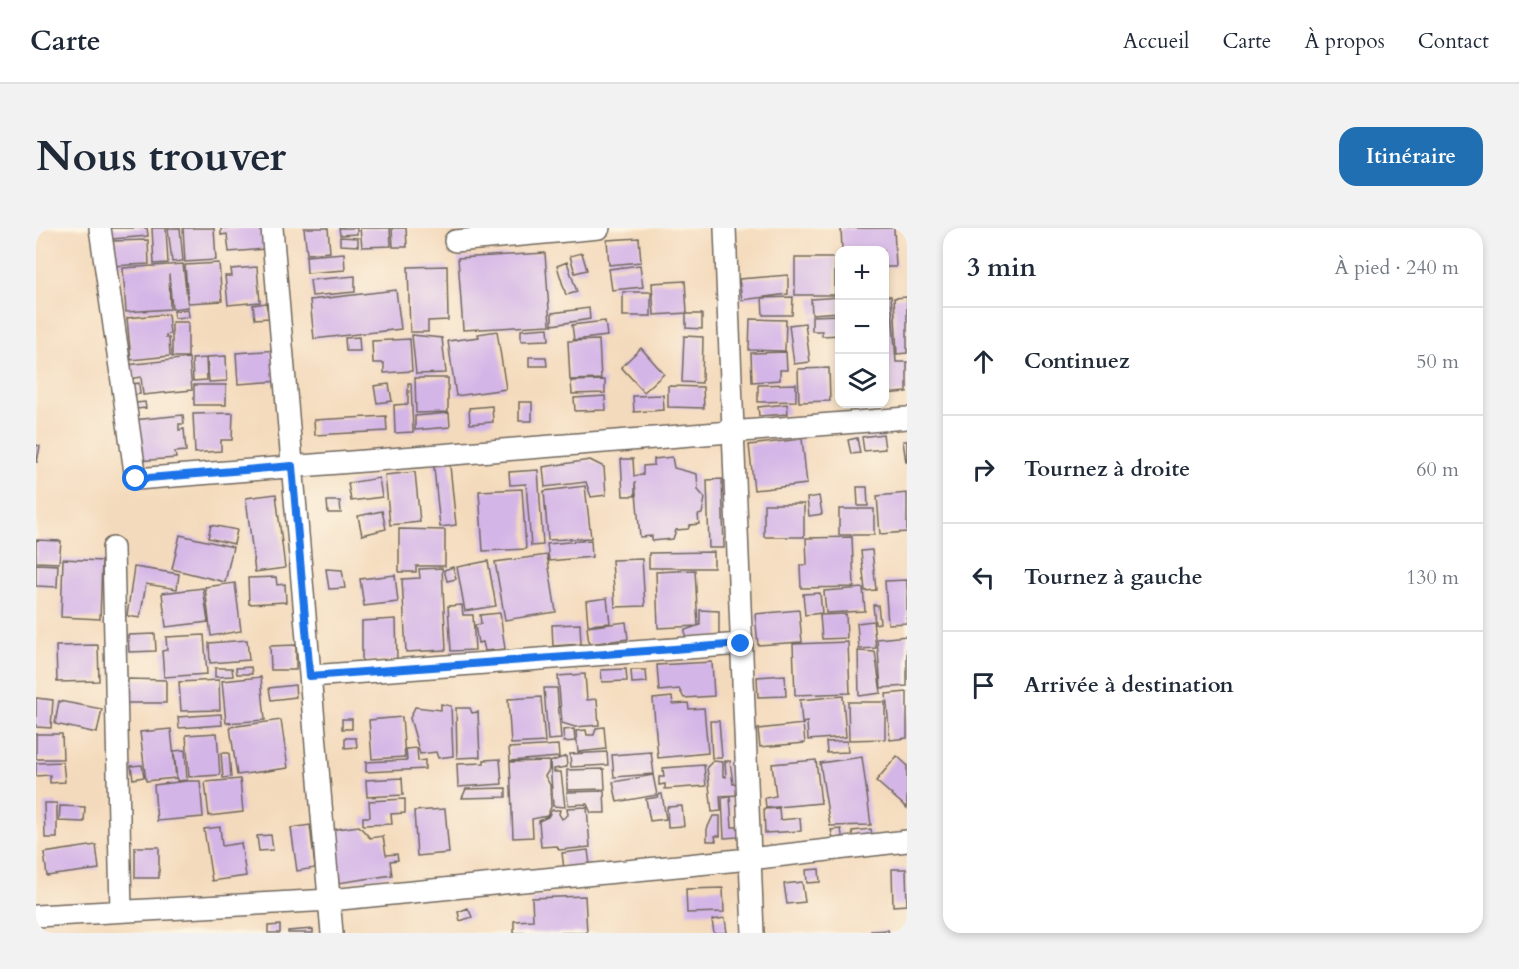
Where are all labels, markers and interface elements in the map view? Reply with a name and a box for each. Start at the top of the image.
text: Carte [30,22,101,60]
text: Accueil [1123,27,1189,56]
text: Carte [1222,27,1271,56]
text: À propos [1304,27,1385,56]
text: Contact [1418,27,1489,56]
button: Itinéraire [1339,127,1483,186]
text: Nous trouver [36,128,286,185]
map controls [835,246,889,408]
button: + [835,246,889,300]
text: 3 min [967,250,1036,285]
text: À pied · 240 m [1335,254,1459,281]
button: − [835,300,889,354]
icon: ahead [967,345,1000,378]
text: Continuez [1024,346,1130,376]
text: 50 m [1416,348,1459,375]
button: layers [835,354,889,408]
icon: right [967,453,1000,486]
text: Tournez à droite [1024,454,1190,484]
text: 60 m [1416,456,1459,483]
route start [122,465,148,491]
icon: left [967,561,1000,594]
text: Tournez à gauche [1024,562,1203,592]
text: 130 m [1406,564,1459,591]
route end [727,630,753,656]
icon: arrive [967,669,1000,702]
text: Arrivée à destination [1024,670,1234,700]

